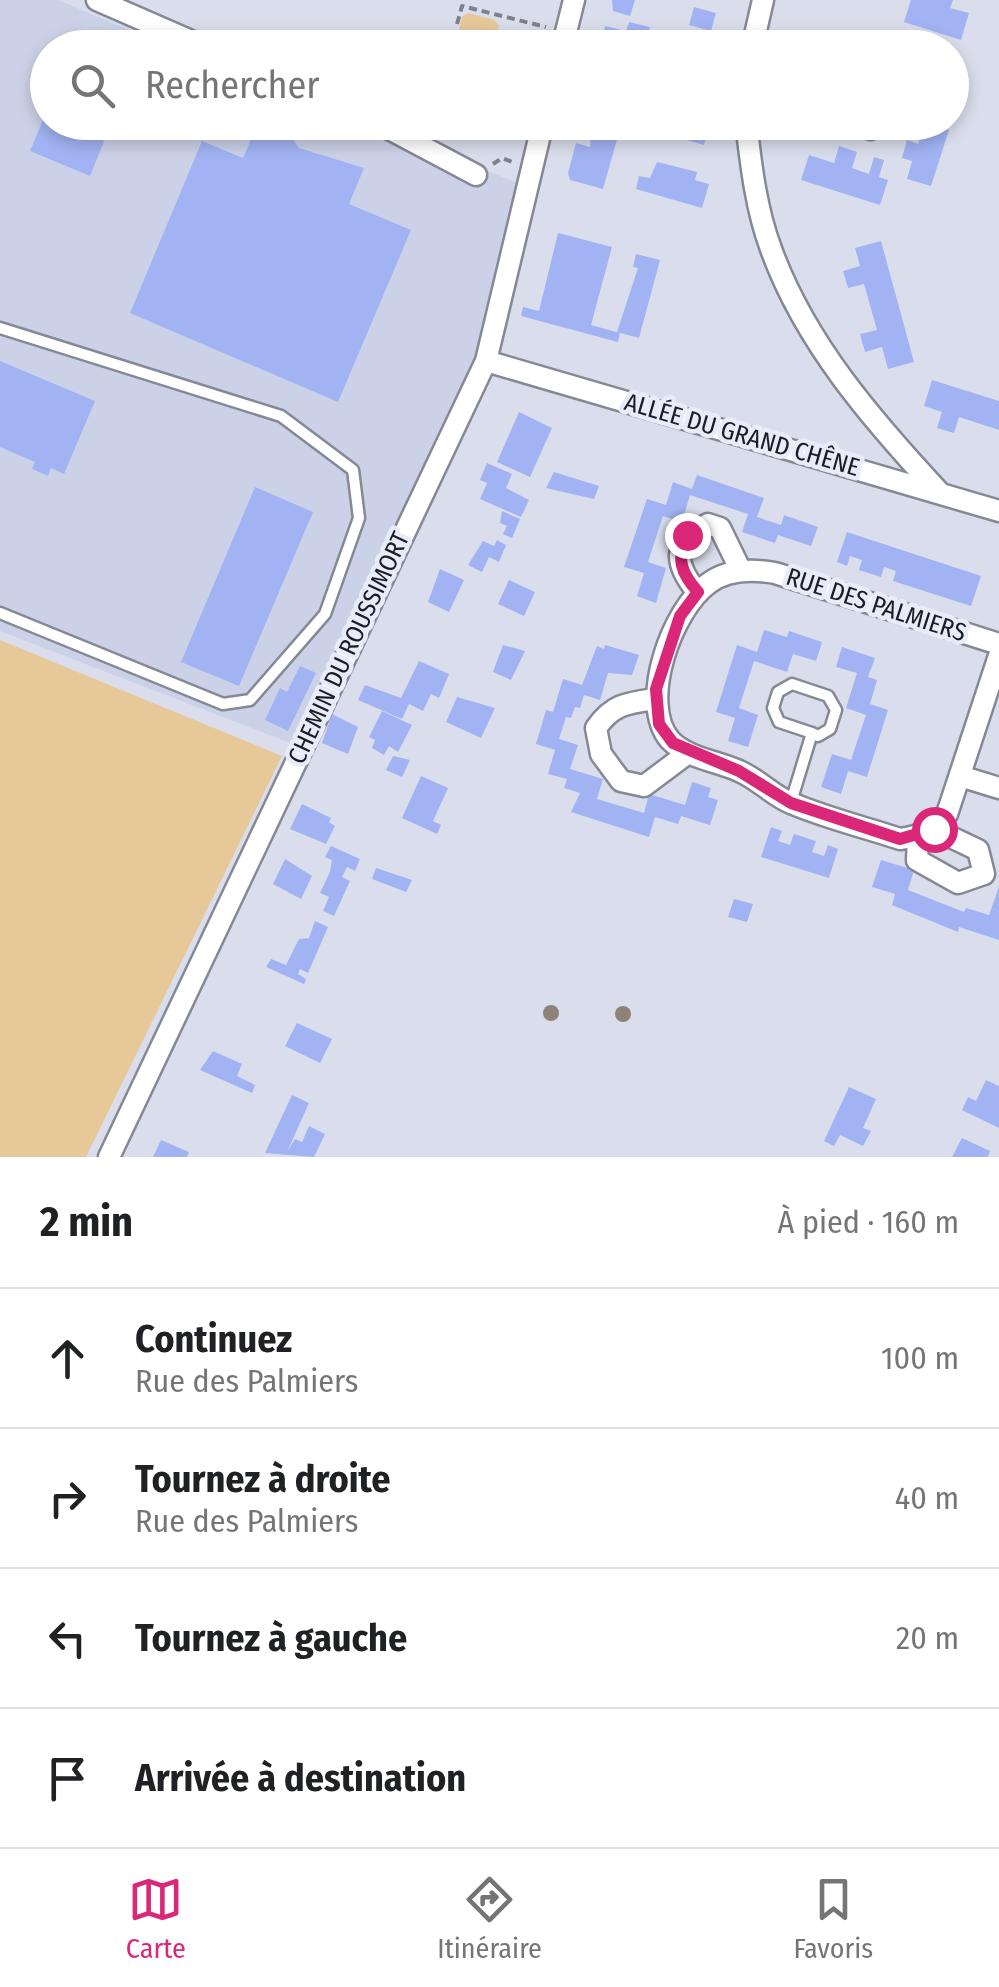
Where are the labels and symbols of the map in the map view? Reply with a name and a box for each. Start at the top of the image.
street label: ALLÉE DU GRAND CHÊNE [621,386,863,483]
route end [665,513,711,559]
street label: CHEMIN DU ROUSSIMORT [282,527,416,769]
street label: RUE DES PALMIERS [782,562,970,648]
route start [912,807,958,853]

